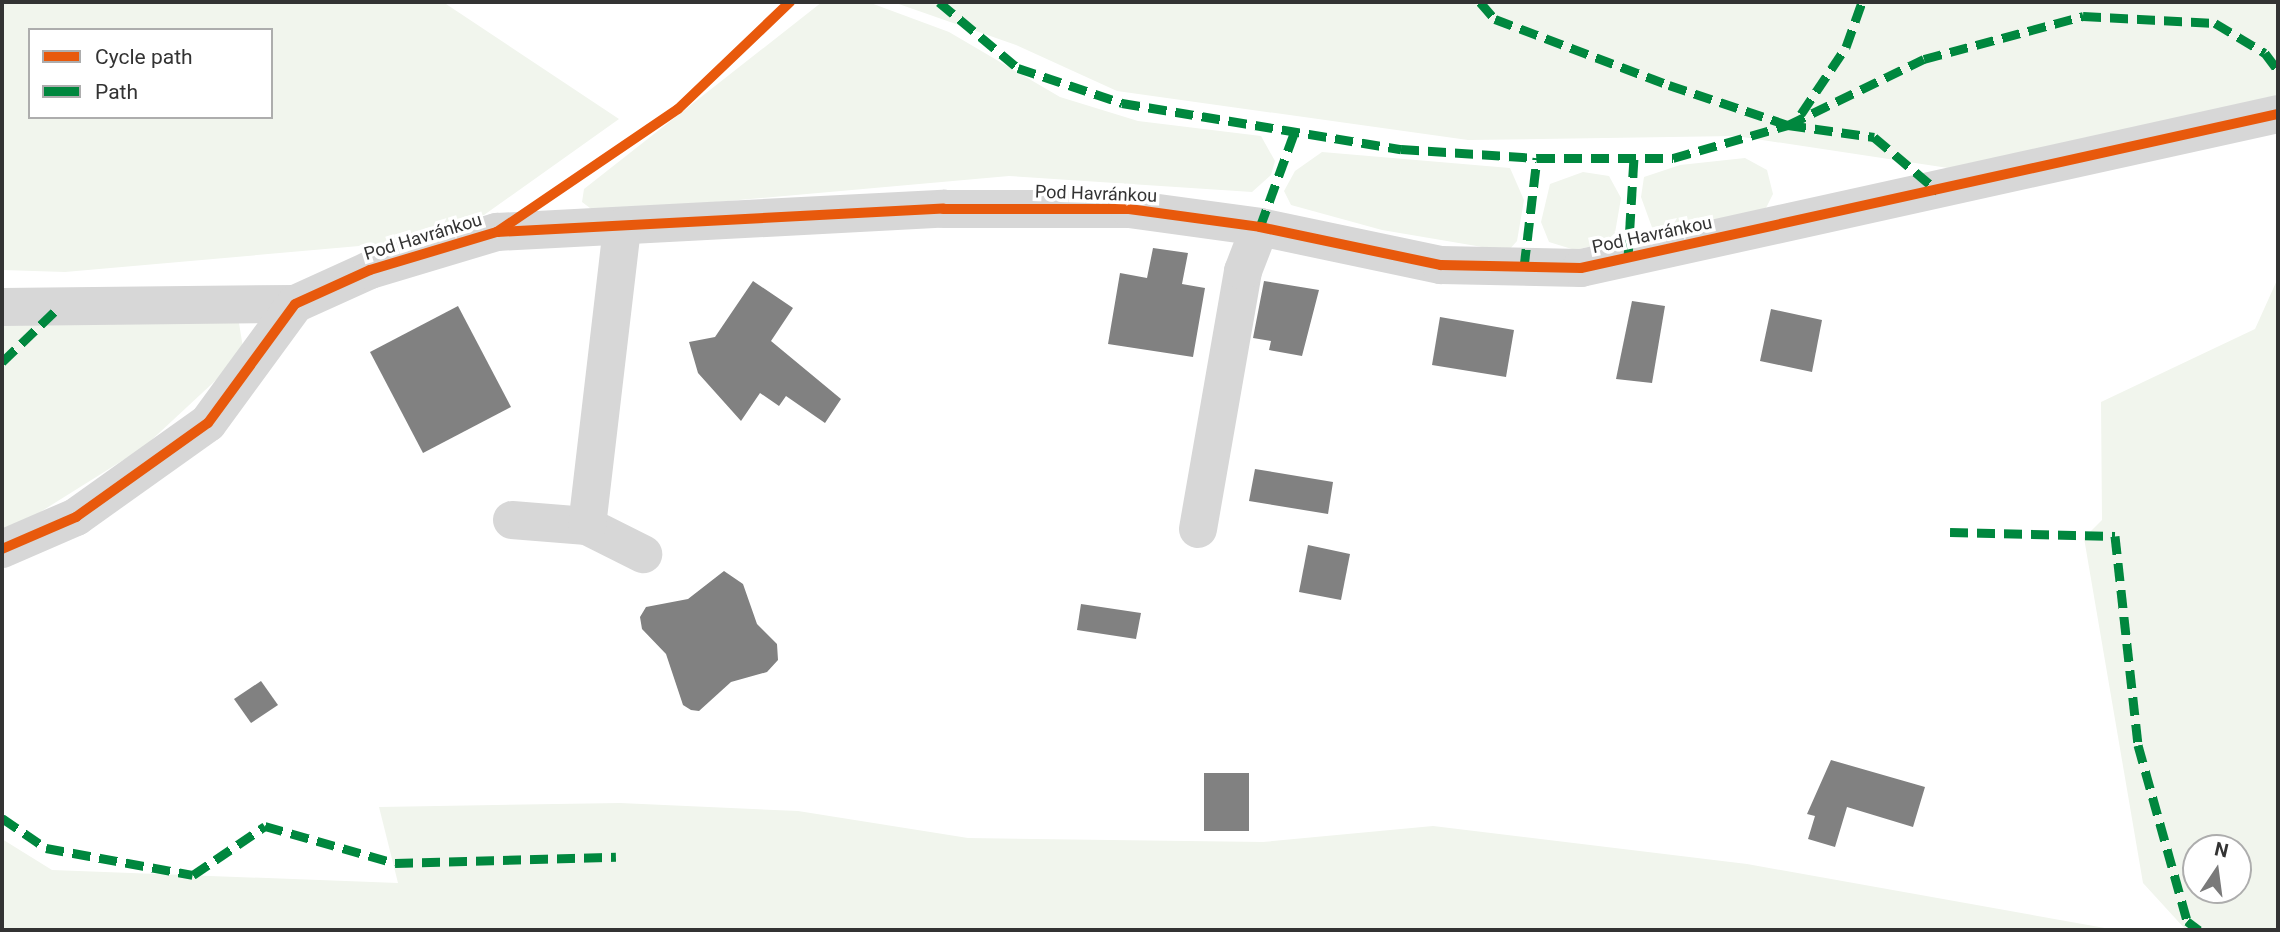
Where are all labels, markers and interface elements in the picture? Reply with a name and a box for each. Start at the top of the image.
legend [28,28,273,119]
text: Cycle path [95,45,193,69]
text: Path [95,80,138,104]
street label: Pod Havránkou [1035,181,1157,207]
street label: Pod Havránkou [361,209,485,265]
street label: Pod Havránkou [1590,212,1714,258]
north arrow [2182,834,2252,904]
text: N [2212,837,2231,863]

